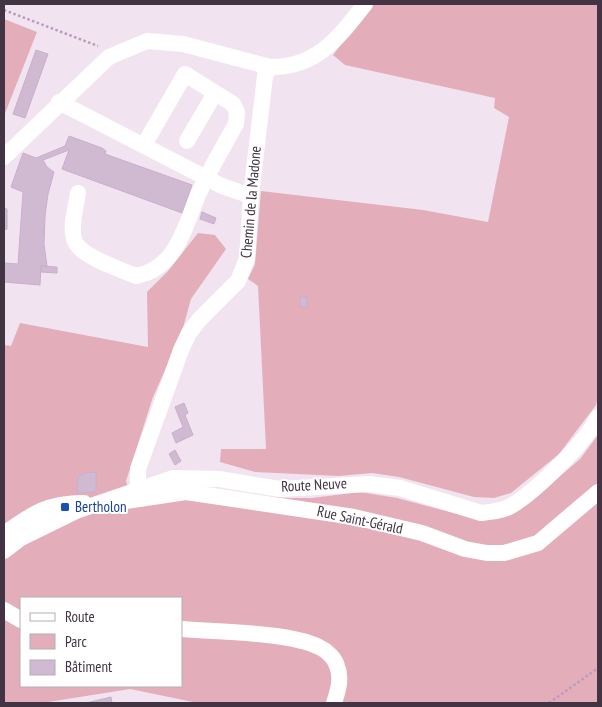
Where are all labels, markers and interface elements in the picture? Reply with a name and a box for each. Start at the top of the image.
street label: Chemin de la Madone [236,145,265,259]
street label: Route Neuve [281,473,347,496]
place label: Bertholon [75,497,127,516]
marker: Bertholon [59,501,71,513]
street label: Rue Saint-Gérald [315,501,405,538]
legend [20,597,182,687]
text: Route [65,607,95,626]
text: Parc [65,632,87,651]
text: Bâtiment [65,657,112,676]

